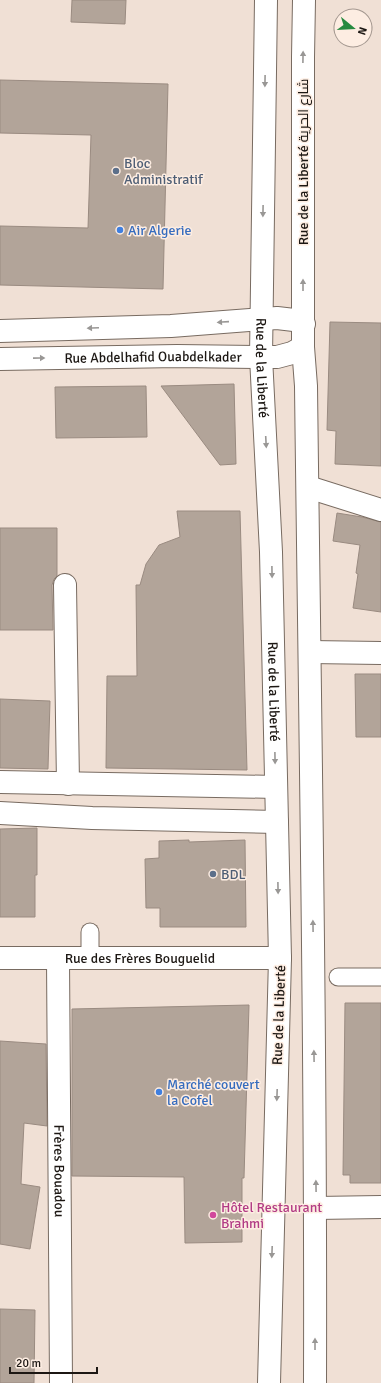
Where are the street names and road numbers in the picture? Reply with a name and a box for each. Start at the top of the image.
street label: Rue de la Liberté شارع الحرية [295,79,312,245]
street label: Rue de la Liberté [252,318,273,418]
street label: Rue Abdelhafid Ouabdelkader [64,347,243,366]
street label: Rue de la Liberté [264,641,284,742]
street label: Rue des Frères Bouguelid [65,950,215,967]
street label: Rue de la Liberté [269,965,289,1065]
street label: Frères Bouadou [51,1124,68,1217]

